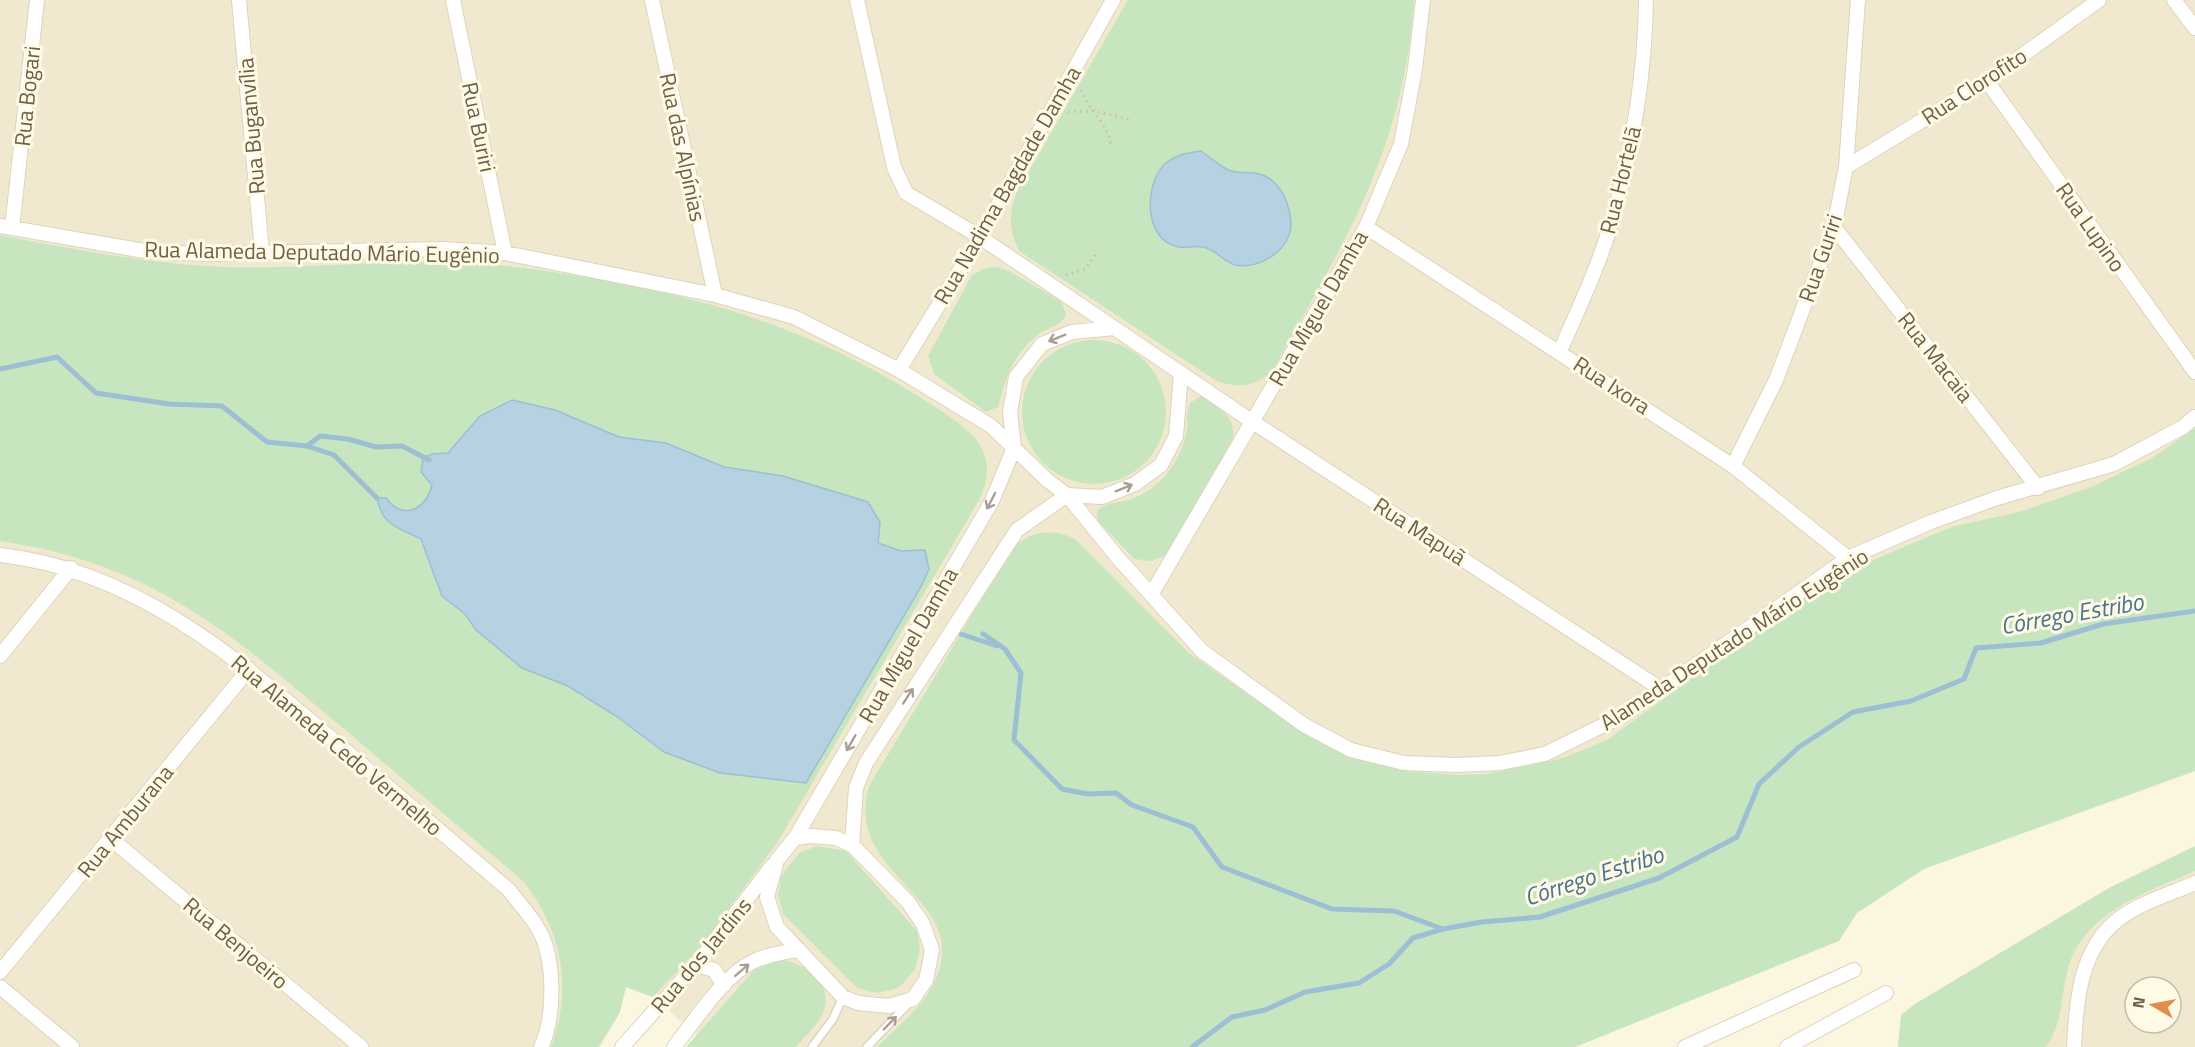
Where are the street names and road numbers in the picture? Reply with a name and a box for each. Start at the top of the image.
street label: Rua Clorofito [1914,39,2034,133]
street label: Rua Bogari [5,44,49,148]
street label: Rua Buganvília [228,56,274,196]
street label: Rua Nadima Bagdade Damha [925,59,1089,311]
street label: Rua das Alpínias [651,69,715,225]
street label: Rua Buriri [453,79,505,175]
street label: Rua Hortelã [1590,123,1650,237]
street label: Rua Lupino [2048,175,2134,279]
street label: Rua Guriri [1789,209,1851,307]
street label: Rua Miguel Damha [1260,224,1376,392]
street label: Rua Alameda Deputado Mário Eugênio [144,232,500,272]
street label: Rua Macaia [1890,304,1982,410]
street label: Rua Ixora [1567,347,1657,423]
street label: Rua Mapuã [1367,488,1473,574]
street label: Alameda Deputado Mário Eugênio [1593,539,1875,739]
street label: Rua Miguel Damha [850,561,966,729]
street label: Rua Alameda Cedo Vermelho [224,646,450,844]
street label: Rua Amburana [69,757,181,885]
street label: Rua Benjoeiro [176,889,296,997]
street label: Rua dos Jardins [642,889,760,1021]

